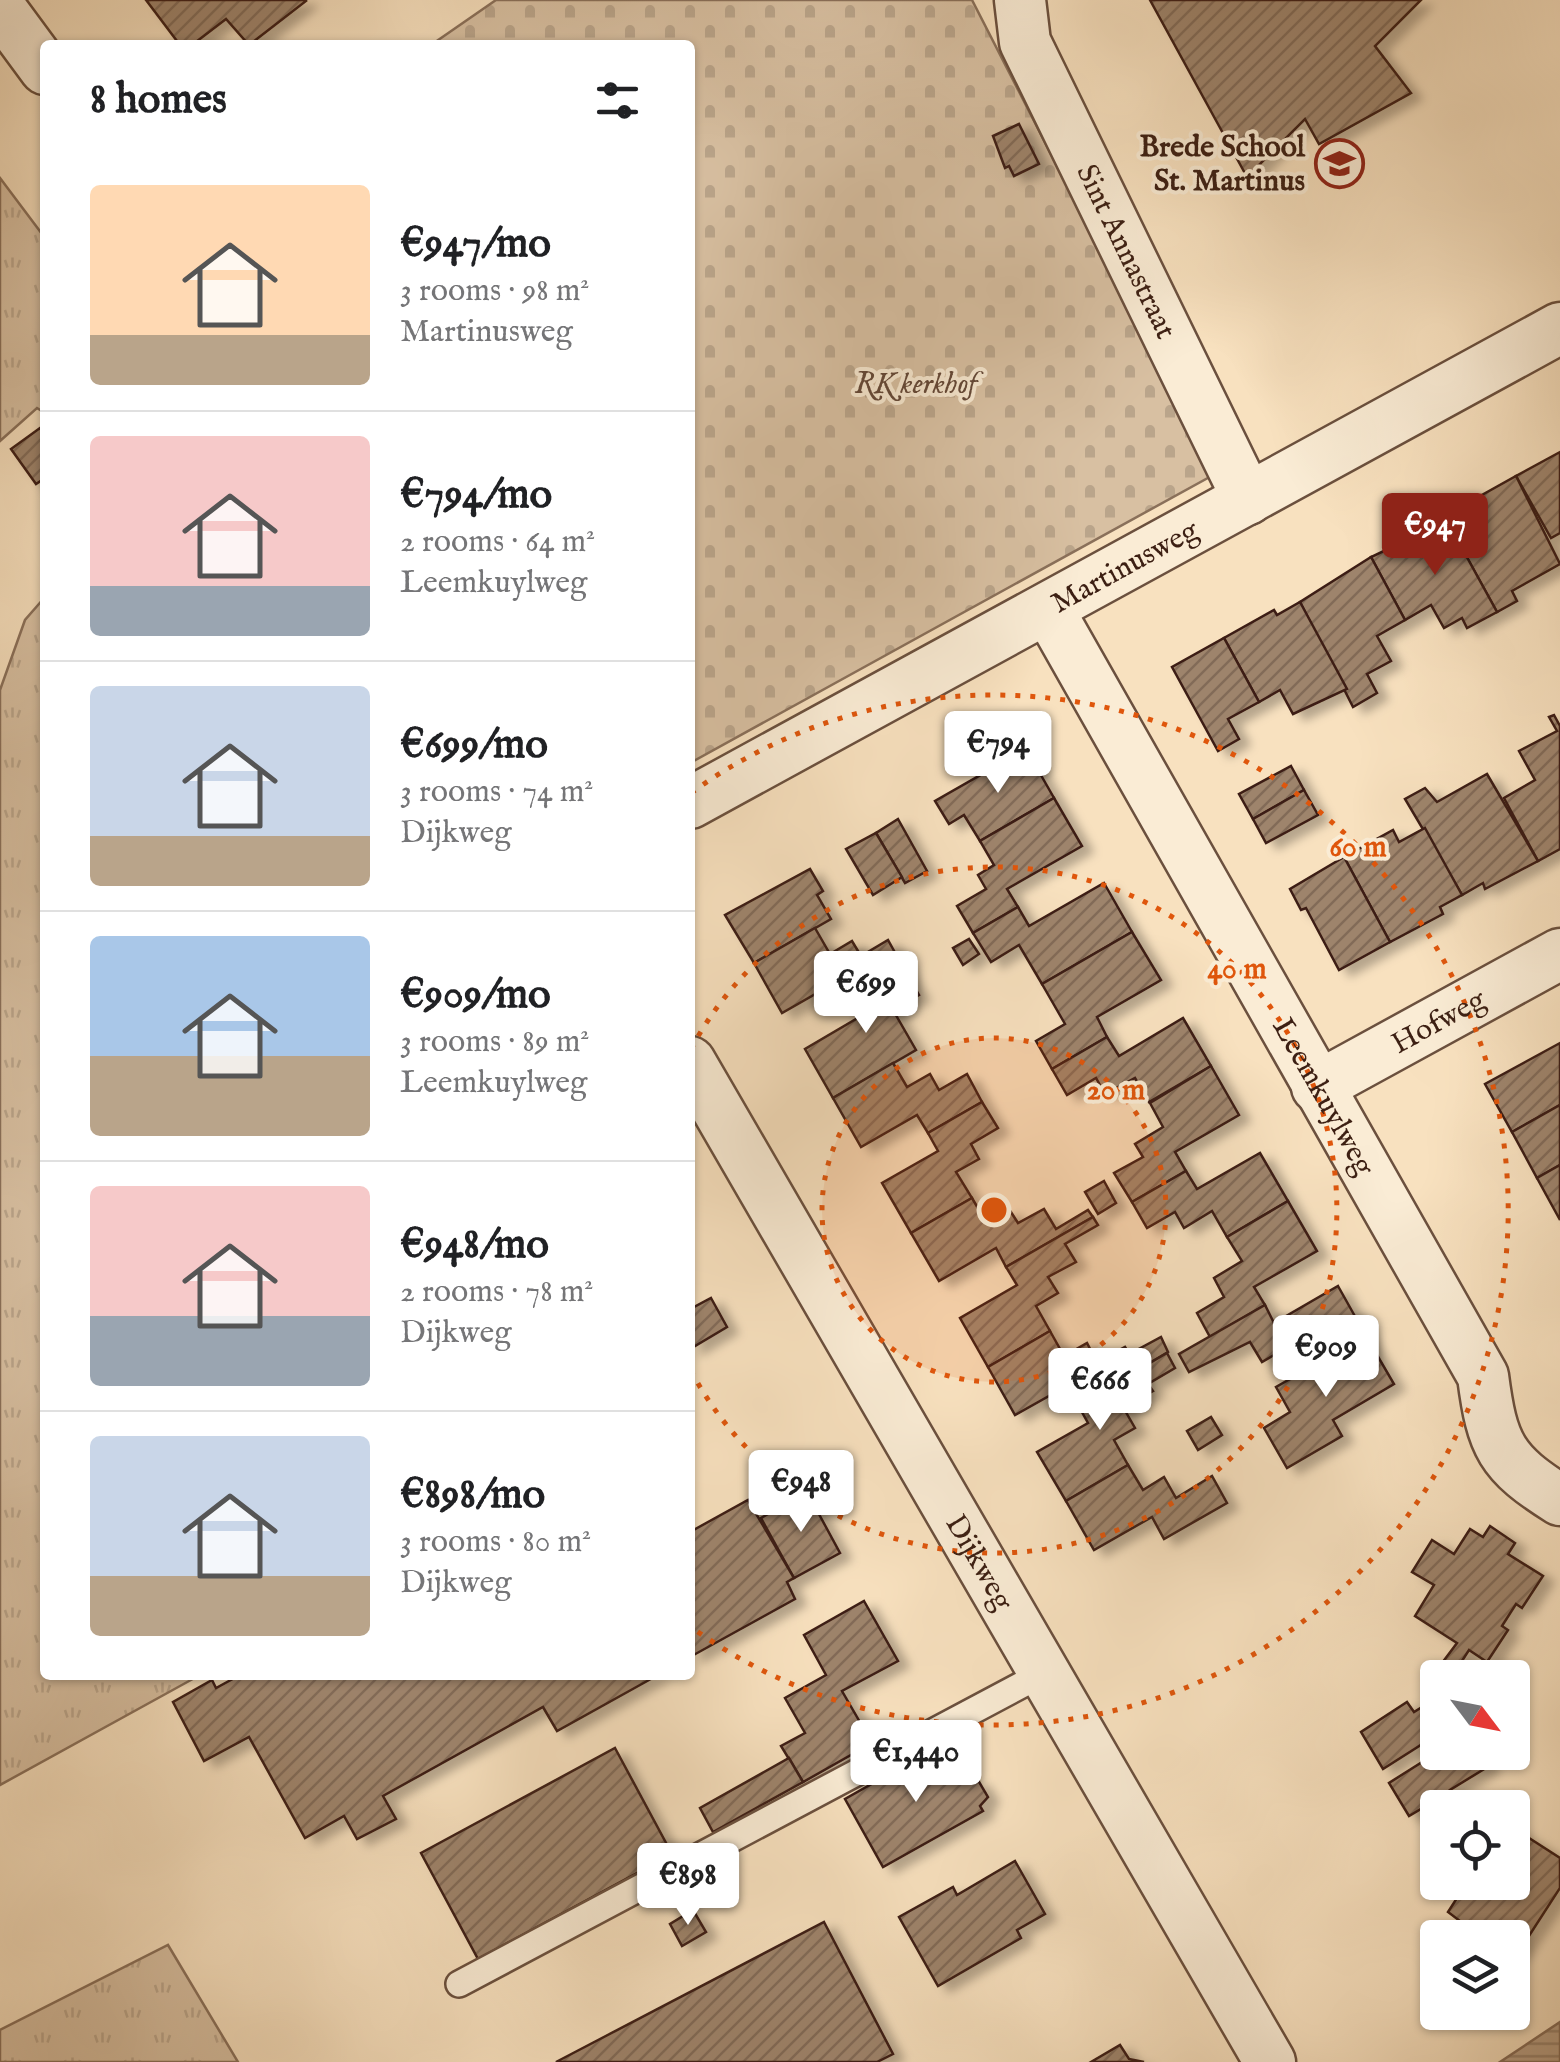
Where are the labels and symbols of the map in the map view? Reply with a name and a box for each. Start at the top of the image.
place label: Brede School St. Martinus [1140,129,1306,201]
school or university icon: Brede School St. Martinus [1314,137,1366,189]
street label: Sint Annastraat [1067,159,1184,346]
park label: RK kerkhof [855,366,984,404]
pin: €947 [1376,493,1494,578]
street label: Martinusweg [1045,512,1206,623]
pin: €794 [939,711,1057,796]
text: 60 m [1329,829,1387,867]
pin: €699 [807,951,925,1036]
text: 40 m [1207,951,1267,989]
street label: Hofweg [1385,981,1493,1064]
street label: Leemkuylweg [1263,1011,1383,1184]
text: 20 m [1087,1072,1145,1110]
centre of rings [976,1192,1012,1228]
pin: €909 [1267,1315,1385,1400]
pin: €666 [1041,1348,1159,1433]
pin: €948 [742,1450,860,1535]
street label: Dijkweg [936,1508,1021,1618]
north arrow [1420,1660,1530,1770]
pin: €1,440 [835,1720,997,1805]
pin: €898 [629,1843,747,1928]

